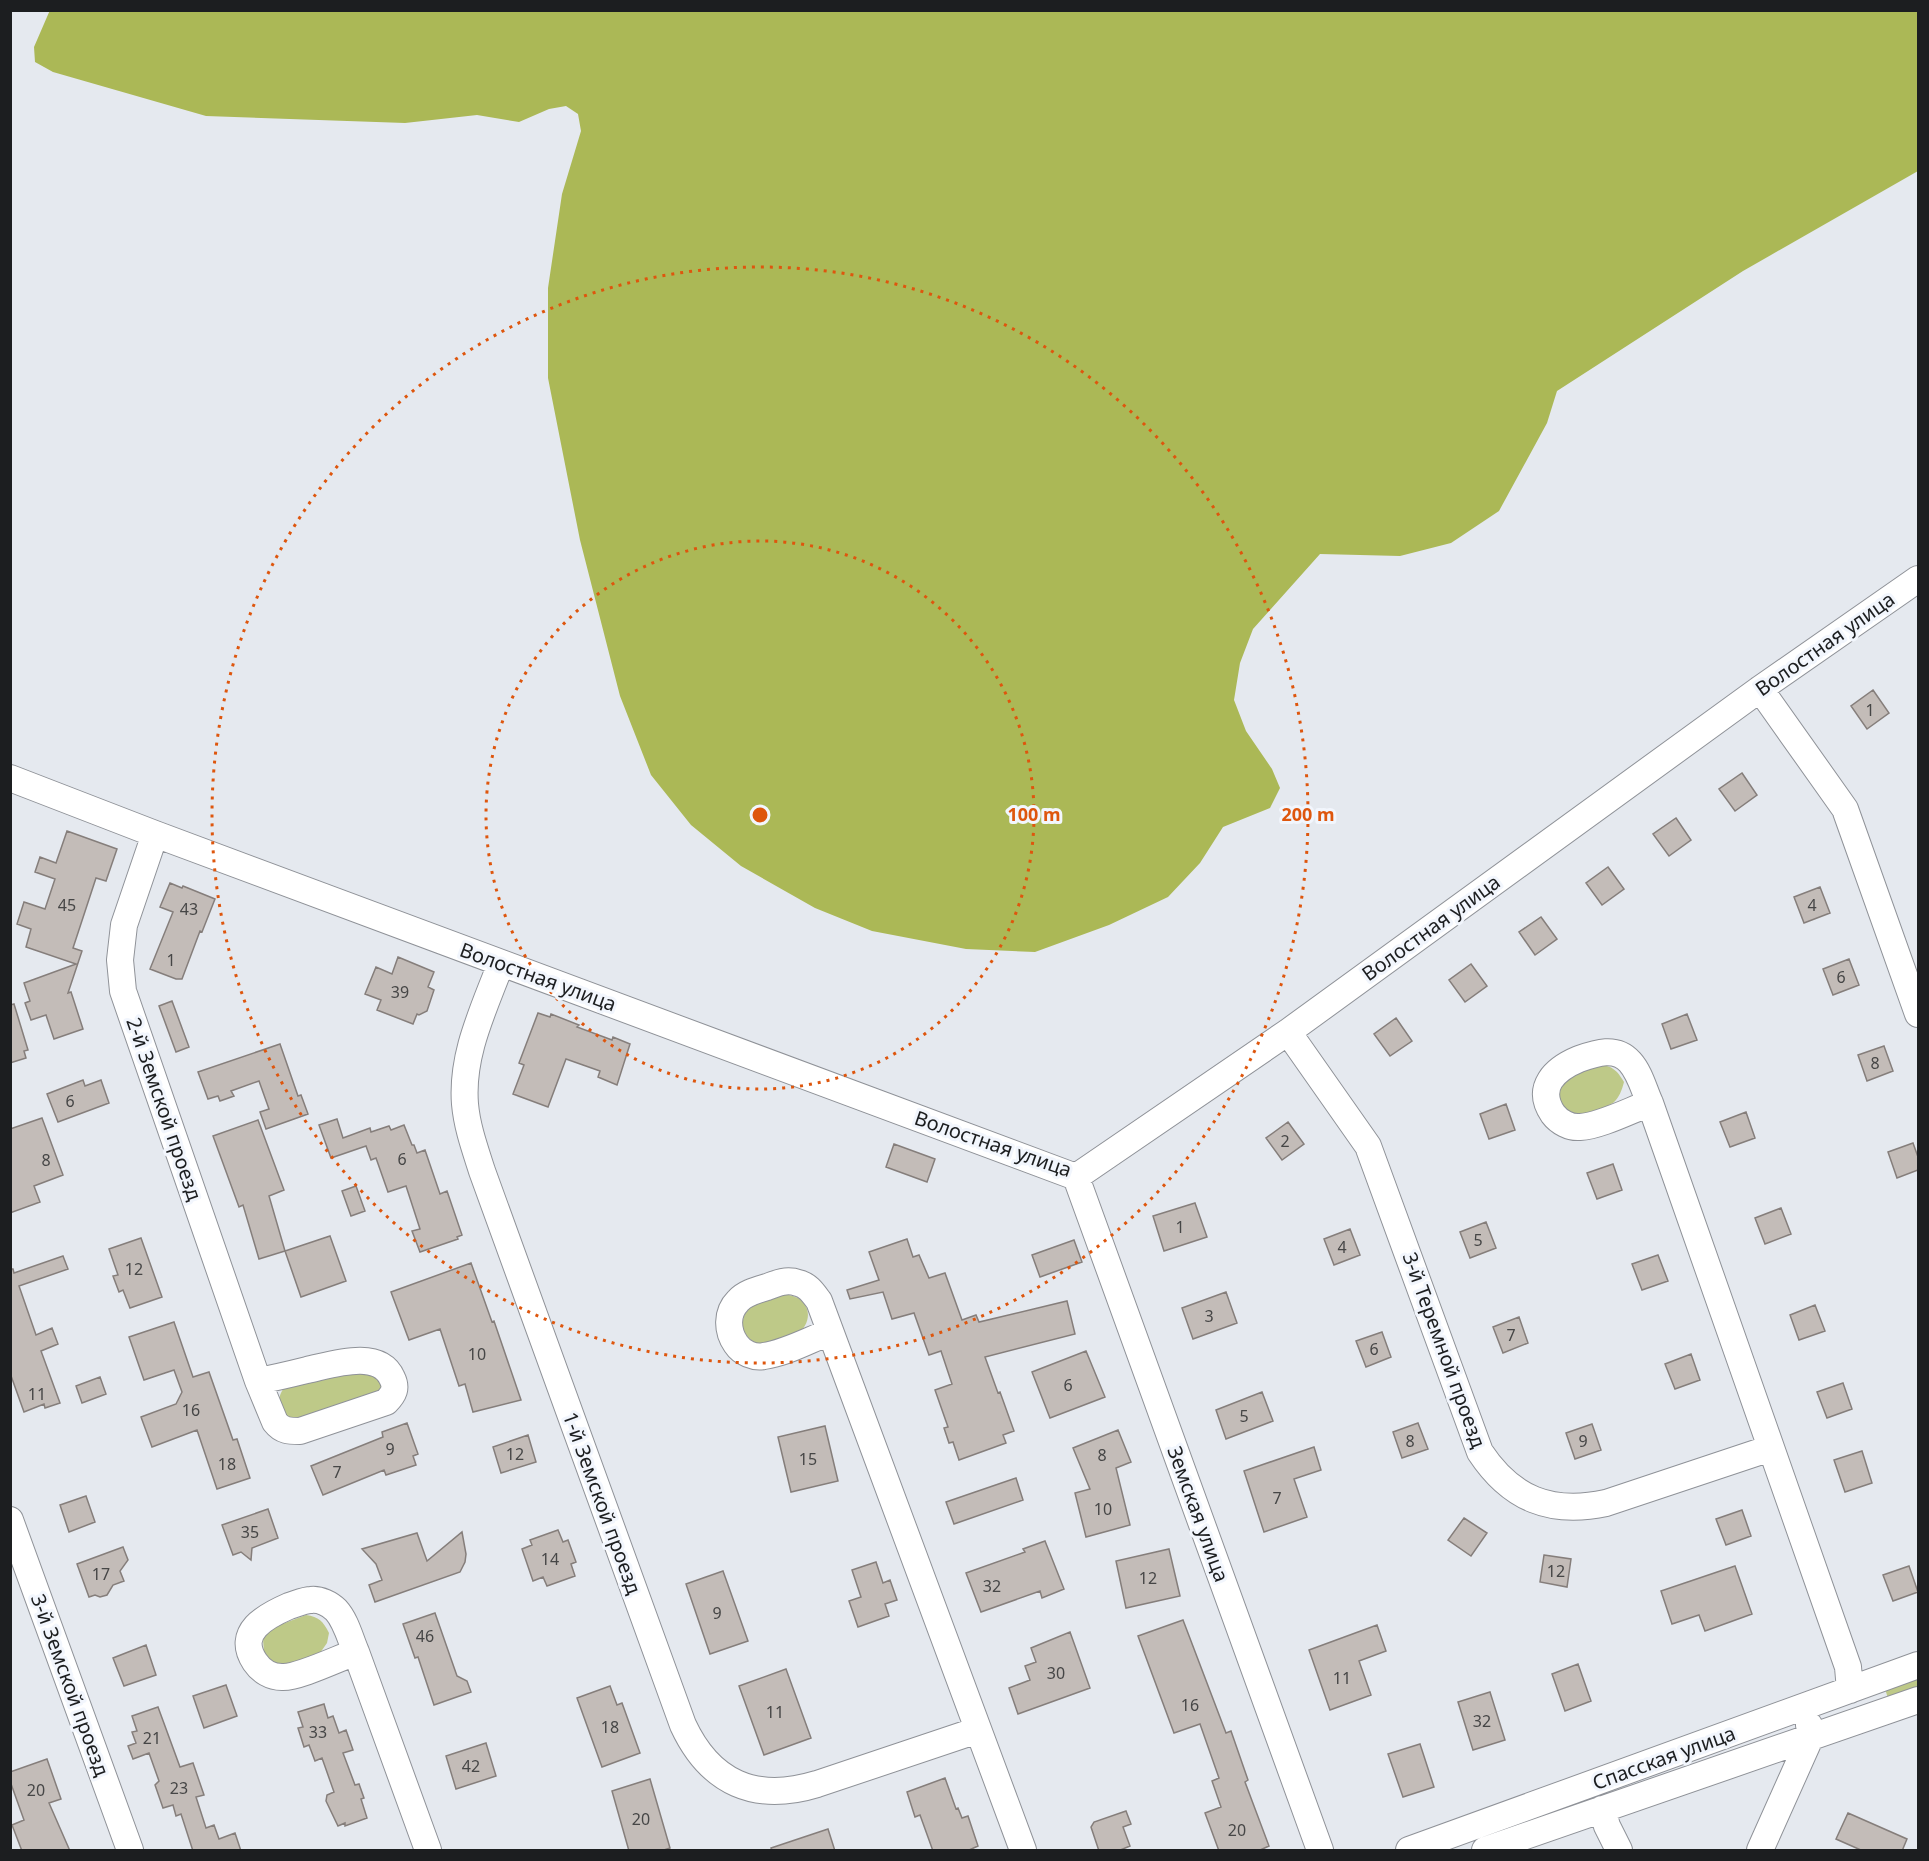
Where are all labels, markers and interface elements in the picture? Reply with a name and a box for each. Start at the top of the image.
street label: Волостная улица [1750,585,1900,702]
house number: 1 [1865,699,1875,721]
text: 100 m [1007,802,1061,826]
text: 200 m [1281,802,1335,826]
centre of rings [750,805,770,825]
street label: Волостная улица [1356,868,1505,987]
house number: 45 [58,894,76,916]
house number: 4 [1807,894,1817,916]
house number: 43 [180,898,198,920]
street label: Волостная улица [456,936,620,1017]
house number: 1 [166,949,176,971]
house number: 6 [1836,966,1846,988]
house number: 39 [391,981,409,1003]
street label: 2-й Земской проезд [120,1014,209,1204]
house number: 8 [1870,1052,1880,1074]
house number: 6 [65,1090,75,1112]
street label: Волостная улица [911,1104,1075,1183]
house number: 2 [1280,1130,1290,1152]
house number: 6 [397,1148,407,1170]
house number: 8 [41,1149,51,1171]
house number: 1 [1175,1216,1185,1238]
house number: 5 [1473,1229,1483,1251]
house number: 4 [1337,1236,1347,1258]
street label: 3-й Теремной проезд [1397,1248,1492,1451]
house number: 12 [125,1258,143,1280]
house number: 3 [1204,1305,1214,1327]
house number: 7 [1506,1324,1516,1346]
house number: 6 [1369,1338,1379,1360]
house number: 10 [468,1343,486,1365]
house number: 6 [1063,1374,1073,1396]
house number: 11 [28,1383,46,1405]
house number: 16 [182,1399,200,1421]
house number: 5 [1239,1405,1249,1427]
street label: 1-й Земской проезд [557,1408,648,1598]
house number: 8 [1405,1430,1415,1452]
house number: 9 [1578,1430,1588,1452]
house number: 9 [385,1438,395,1460]
street label: Земская улица [1161,1442,1236,1585]
house number: 12 [506,1443,524,1465]
house number: 8 [1097,1444,1107,1466]
house number: 15 [799,1448,817,1470]
house number: 18 [218,1453,236,1475]
house number: 7 [332,1461,342,1483]
house number: 7 [1272,1487,1282,1509]
house number: 10 [1094,1498,1112,1520]
house number: 35 [241,1521,259,1543]
house number: 14 [541,1548,559,1570]
house number: 12 [1547,1560,1565,1582]
house number: 17 [92,1563,110,1585]
house number: 12 [1139,1567,1157,1589]
house number: 32 [983,1575,1001,1597]
street label: 3-й Земской проезд [25,1590,116,1780]
house number: 9 [712,1602,722,1624]
house number: 46 [416,1625,434,1647]
house number: 30 [1047,1662,1065,1684]
house number: 11 [1333,1667,1351,1689]
house number: 16 [1181,1694,1199,1716]
house number: 11 [766,1701,784,1723]
house number: 32 [1473,1710,1491,1732]
house number: 18 [601,1716,619,1738]
street label: Спасская улица [1589,1719,1739,1796]
house number: 33 [309,1721,327,1743]
house number: 21 [143,1727,161,1749]
house number: 42 [462,1755,480,1777]
house number: 23 [170,1777,188,1799]
house number: 20 [27,1779,45,1801]
house number: 20 [632,1808,650,1830]
house number: 20 [1228,1819,1246,1841]

